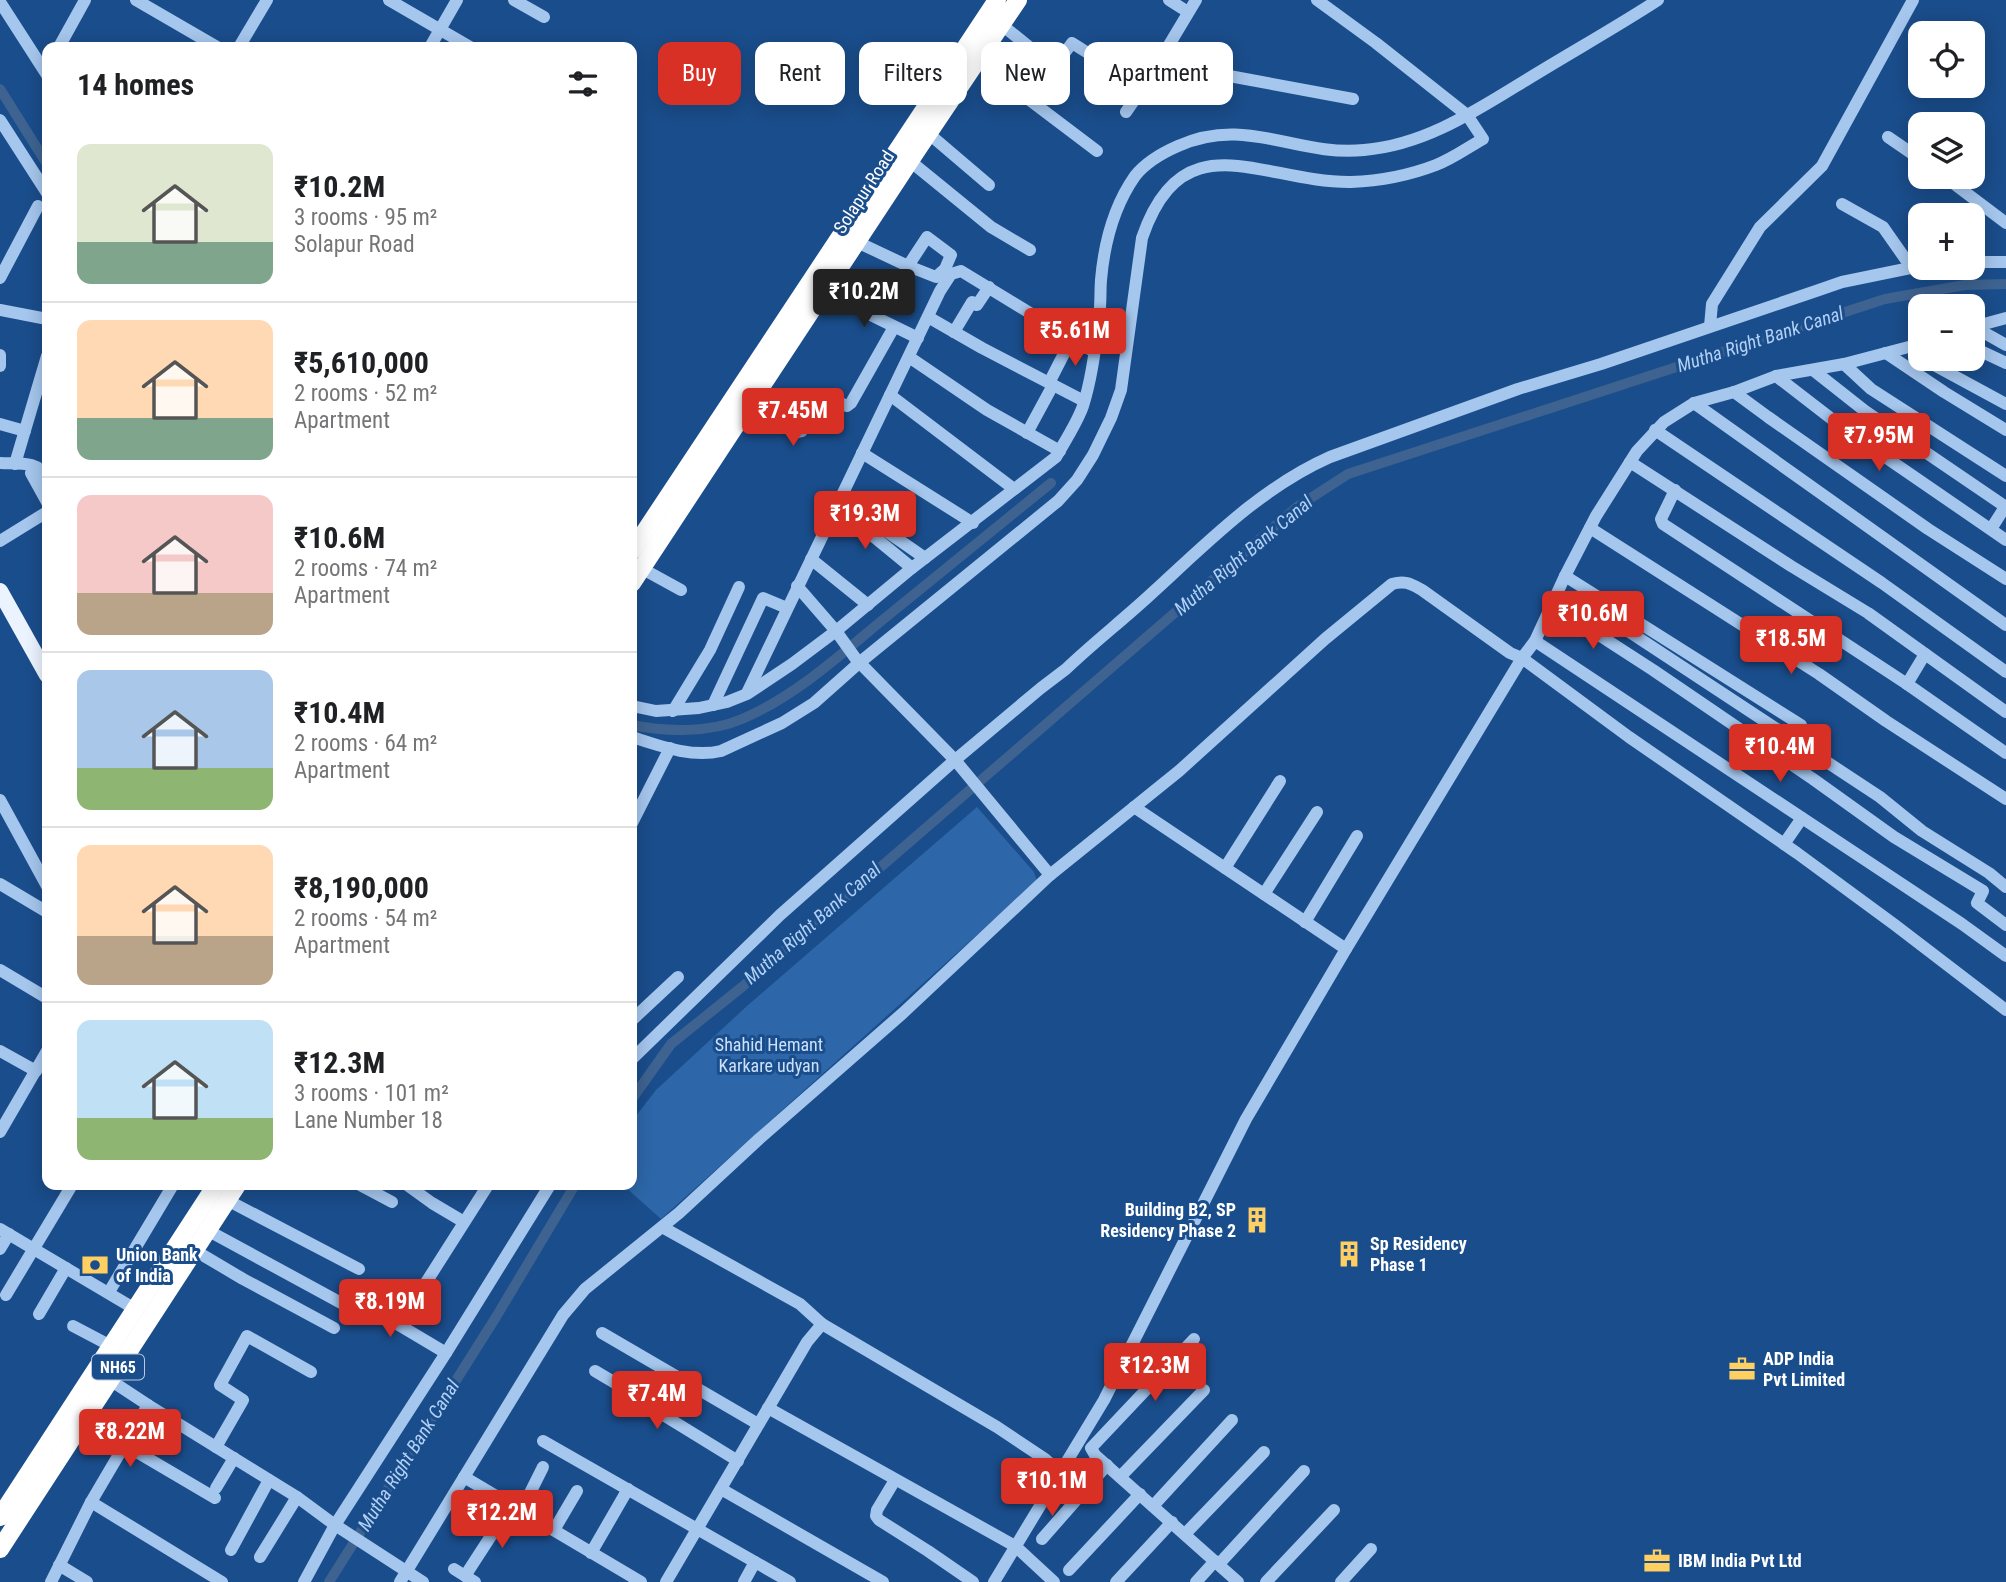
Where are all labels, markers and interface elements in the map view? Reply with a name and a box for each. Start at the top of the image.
map controls [1908,21,1985,371]
button: locate [1908,21,1985,98]
chip: Buy [658,42,741,105]
chip: Rent [755,42,845,105]
chip: Filters [859,42,967,105]
chip: New [981,42,1070,105]
chip: Apartment [1084,42,1233,105]
icon: filters [564,65,602,103]
text: 14 homes [77,67,194,102]
button: layers [1908,112,1985,189]
street label: Solapur Road [829,146,898,237]
text: ₹10.2M [294,169,385,204]
icon: home [133,172,217,256]
button: + [1908,203,1985,280]
text: 3 rooms · 95 m² [294,204,437,231]
text: Solapur Road [294,231,415,258]
pin: ₹10.2M [807,270,921,329]
text: ₹10.2M [829,278,899,305]
button: − [1908,294,1985,371]
water label: Mutha Right Bank Canal [1674,301,1847,377]
pin: ₹5.61M [1018,308,1132,368]
text: ₹5.61M [1040,317,1110,344]
text: ₹5,610,000 [294,345,429,380]
icon: home [133,348,217,432]
text: 2 rooms · 52 m² [294,380,437,407]
pin: ₹7.45M [736,388,850,448]
text: ₹7.45M [758,397,828,424]
text: Apartment [294,407,390,434]
pin: ₹7.95M [1822,414,1936,473]
text: ₹7.95M [1844,422,1914,449]
water label: Mutha Right Bank Canal [1169,490,1318,620]
pin: ₹19.3M [808,491,922,551]
text: ₹19.3M [830,500,900,527]
text: ₹10.6M [294,520,385,555]
icon: home [133,523,217,607]
text: 2 rooms · 74 m² [294,555,437,582]
text: Apartment [294,582,390,609]
pin: ₹10.6M [1536,592,1650,651]
text: ₹10.6M [1558,600,1628,627]
pin: ₹18.5M [1734,616,1848,676]
text: ₹18.5M [1756,625,1826,652]
text: ₹10.4M [294,695,385,730]
icon: home [133,698,217,782]
pin: ₹10.4M [1723,724,1837,784]
text: 2 rooms · 64 m² [294,730,437,757]
text: ₹10.4M [1745,733,1815,760]
text: Apartment [294,757,390,784]
water label: Mutha Right Bank Canal [739,857,886,989]
text: ₹8,190,000 [294,870,429,905]
icon: home [133,873,217,957]
text: 2 rooms · 54 m² [294,905,437,932]
text: Apartment [294,932,390,959]
park label: Shahid Hemant Karkare udyan [715,1034,823,1076]
text: ₹12.3M [294,1045,385,1080]
icon: home [133,1048,217,1132]
text: 3 rooms · 101 m² [294,1080,449,1107]
text: Lane Number 18 [294,1107,443,1134]
place label: Building B2, SP Residency Phase 2 [1100,1199,1236,1241]
building icon: Building B2, SP Residency Phase 2 [1242,1205,1272,1235]
place label: Sp Residency Phase 1 [1370,1233,1467,1275]
building icon: Sp Residency Phase 1 [1334,1239,1364,1269]
place label: Union Bank of India [116,1244,198,1286]
bank icon: Union Bank of India [80,1250,110,1280]
pin: ₹8.19M [333,1280,447,1339]
text: ₹8.19M [355,1288,425,1315]
pin: ₹12.3M [1098,1344,1212,1403]
place label: ADP India Pvt Limited [1763,1348,1845,1390]
text: ₹12.3M [1120,1352,1190,1379]
road number: NH65 [92,1354,144,1380]
office icon: ADP India Pvt Limited [1727,1354,1757,1384]
pin: ₹7.4M [608,1372,706,1431]
water label: Mutha Right Bank Canal [353,1375,465,1535]
text: ₹7.4M [628,1380,686,1407]
pin: ₹8.22M [73,1410,187,1469]
text: ₹8.22M [95,1418,165,1445]
pin: ₹10.1M [995,1458,1109,1518]
text: ₹10.1M [1017,1467,1087,1494]
pin: ₹12.2M [445,1490,559,1550]
text: ₹12.2M [467,1499,537,1526]
office icon: IBM India Pvt Ltd [1642,1546,1672,1576]
place label: IBM India Pvt Ltd [1678,1550,1802,1571]

